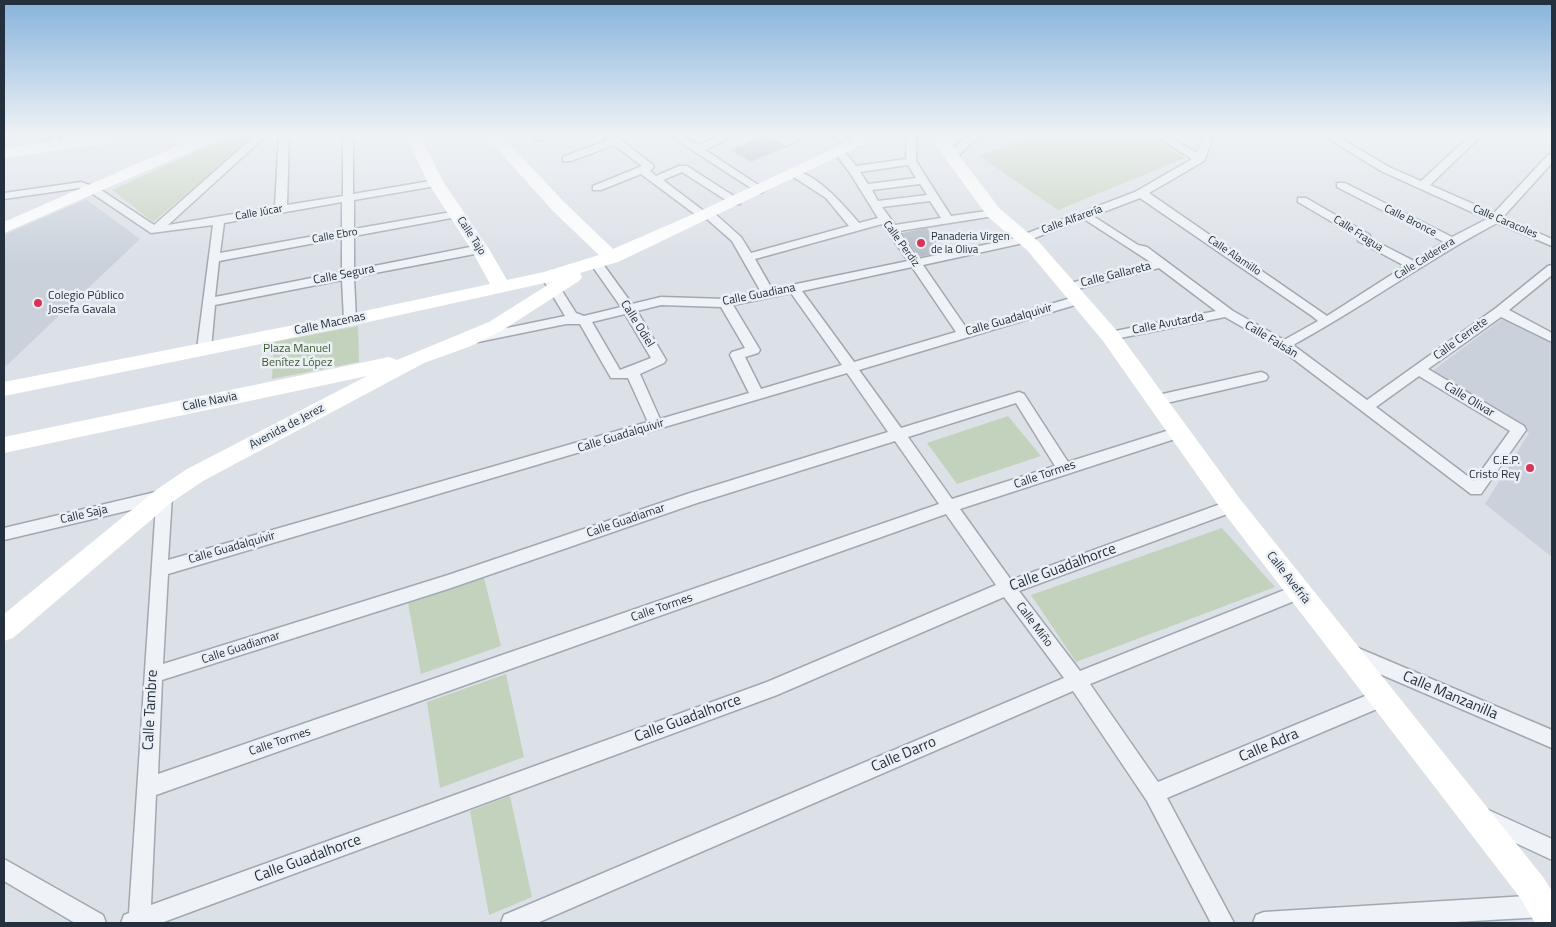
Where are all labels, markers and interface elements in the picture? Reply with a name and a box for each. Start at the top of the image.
street label: Calle Júcar [234,202,284,224]
street label: Calle Bronce [1382,202,1438,240]
street label: Calle Caracoles [1471,202,1539,242]
street label: Calle Alfarería [1040,203,1104,237]
street label: Calle Fragua [1331,213,1385,255]
street label: Calle Tajo [454,214,488,258]
street label: Calle Perdiz [880,218,922,270]
street label: Calle Ebro [311,226,359,246]
place label: Panaderia Virgen de la Oliva [931,230,1010,256]
street label: Calle Alamillo [1205,233,1263,279]
street label: Calle Calderera [1392,235,1458,283]
marker: Panaderia Virgen de la Oliva [915,237,927,249]
street label: Calle Gallareta [1079,259,1153,291]
street label: Calle Segura [312,262,376,288]
street label: Calle Guadiana [721,281,797,309]
place label: Colegio Público Josefa Gavala [48,289,124,317]
marker: Colegio Público Josefa Gavala [32,297,44,309]
street label: Calle Odiel [617,298,657,350]
street label: Calle Guadalquivir [964,301,1054,339]
street label: Calle Macenas [293,309,367,339]
street label: Calle Avutarda [1131,310,1205,338]
street label: Calle Cerrete [1431,314,1491,364]
street label: Calle Faisán [1242,319,1300,361]
park label: Plaza Manuel Benítez López [262,342,332,370]
street label: Calle Olivar [1441,379,1497,421]
street label: Calle Navia [181,389,239,415]
street label: Avenida de Jerez [247,401,327,453]
street label: Calle Guadalquivir [576,416,666,456]
place label: C.E.P. Cristo Rey [1469,454,1520,482]
street label: Calle Tormes [1012,458,1078,492]
marker: C.E.P. Cristo Rey [1524,462,1536,474]
street label: Calle Guadiamar [585,501,667,541]
street label: Calle Saja [59,503,109,527]
street label: Calle Guadalquivir [187,529,277,567]
street label: Calle Guadalhorce [1007,540,1119,596]
street label: Calle Avefría [1263,549,1313,607]
street label: Calle Tormes [629,591,695,625]
street label: Calle Miño [1013,600,1055,650]
street label: Calle Guadiamar [200,629,282,667]
street label: Calle Manzanilla [1400,668,1500,724]
street label: Calle Tambre [140,669,162,751]
street label: Calle Guadalhorce [632,691,744,747]
street label: Calle Tormes [247,725,313,759]
street label: Calle Adra [1237,725,1301,767]
street label: Calle Darro [869,733,939,777]
street label: Calle Guadalhorce [252,831,364,887]

